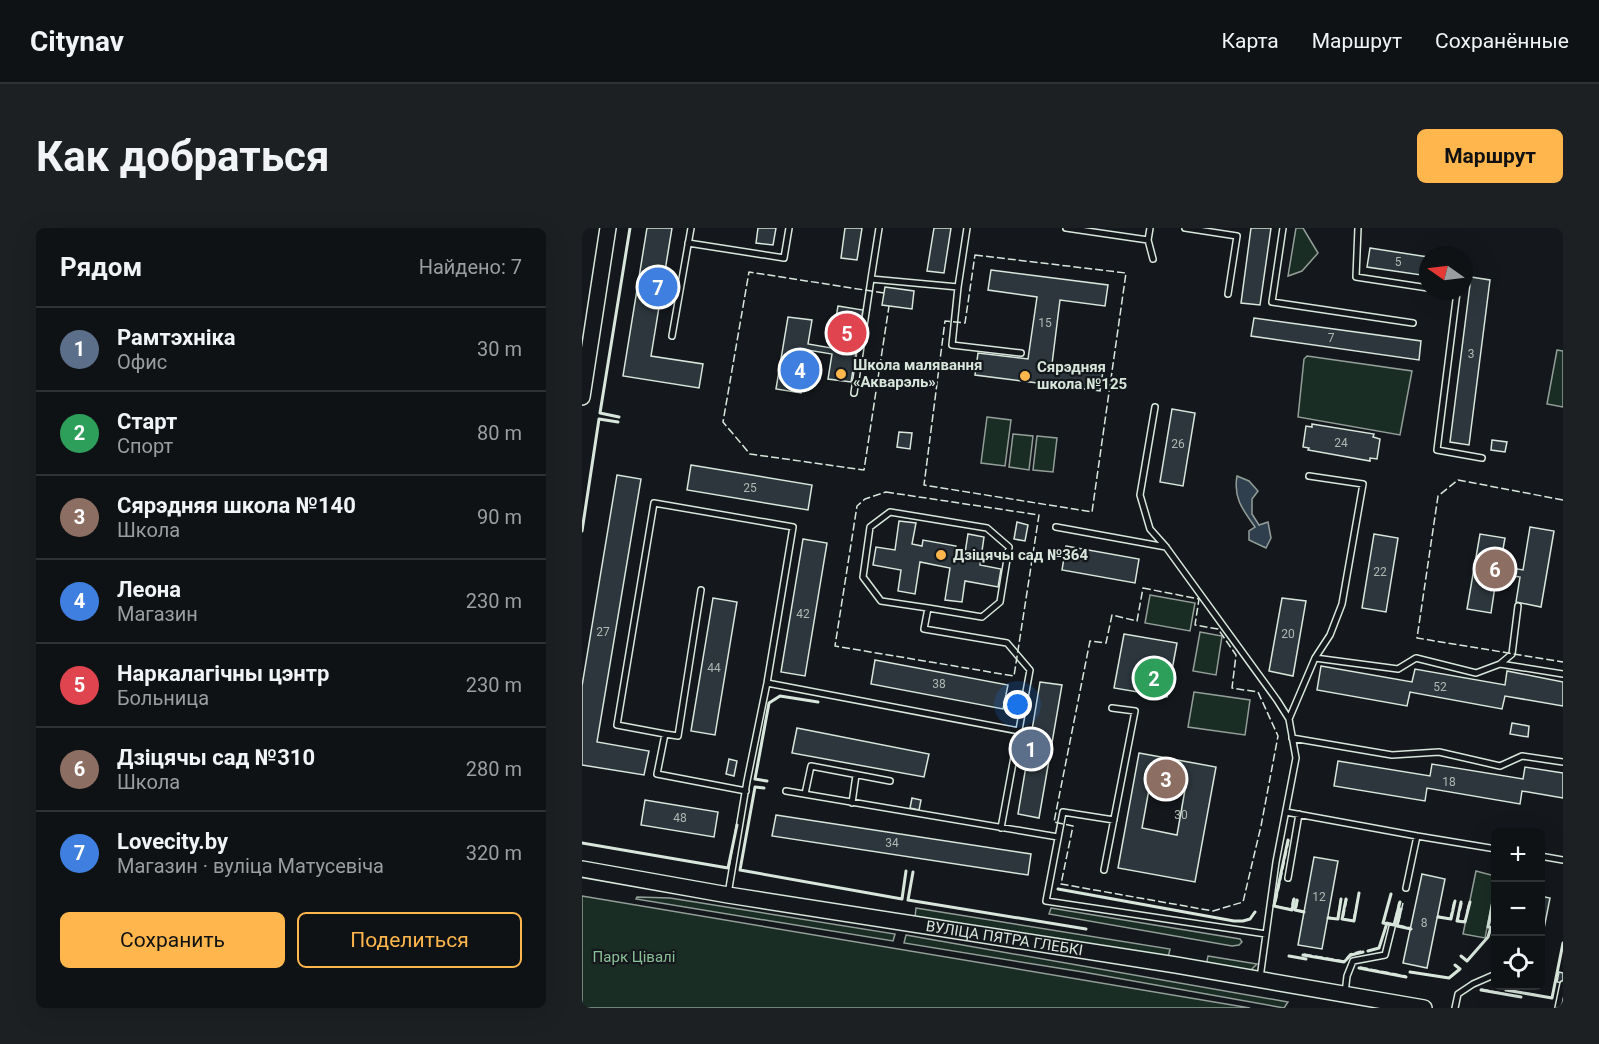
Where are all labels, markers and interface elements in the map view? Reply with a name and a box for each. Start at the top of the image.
text: Citynav [30,25,124,58]
text: Карта [1222,29,1279,53]
text: Маршрут [1312,29,1402,53]
text: Сохранённые [1435,29,1569,53]
button: Маршрут [1417,129,1563,183]
text: Как добраться [36,132,330,181]
north arrow [1419,246,1473,300]
text: Рядом [60,252,142,282]
text: Найдено: 7 [419,255,522,279]
house number: 5 [1395,255,1402,269]
pin: 7 [638,264,678,310]
pin: 5 [828,310,866,356]
house number: 15 [1038,316,1052,330]
text: Рамтэхніка [117,325,236,350]
house number: 7 [1328,331,1335,345]
text: 1 [74,337,85,361]
text: 30 m [477,337,522,361]
house number: 3 [1468,347,1474,361]
pin: 4 [780,348,820,392]
text: Офис [117,350,167,374]
place label: Школа малявання «Акварэль» [853,356,982,391]
place label: Сярэдняя школа №125 [1037,358,1127,393]
marker: Школа малявання «Акварэль» [834,367,848,381]
marker: Сярэдняя школа №125 [1018,369,1032,383]
text: Старт [117,409,177,434]
text: 2 [74,421,85,445]
text: 80 m [477,421,522,445]
text: Спорт [117,434,173,458]
house number: 24 [1334,436,1348,450]
house number: 26 [1171,437,1185,451]
house number: 25 [743,481,757,495]
text: Сярэдняя школа №140 [117,493,356,518]
text: 3 [74,505,85,529]
text: 90 m [477,505,522,529]
text: Школа [117,518,180,542]
place label: Дзіцячы сад №364 [953,546,1088,564]
pin: 6 [1476,546,1514,592]
marker: Дзіцячы сад №364 [934,548,948,562]
house number: 22 [1373,565,1387,579]
text: Леона [117,577,181,602]
text: 4 [74,589,85,613]
text: 230 m [466,589,522,613]
text: Магазин [117,602,198,626]
house number: 42 [796,607,810,621]
house number: 27 [596,625,610,639]
house number: 20 [1281,627,1295,641]
pin: 2 [1134,656,1174,700]
text: Наркалагічны цэнтр [117,661,329,686]
house number: 44 [707,661,721,675]
text: 5 [74,673,85,697]
text: 230 m [466,673,522,697]
house number: 38 [932,677,946,691]
house number: 52 [1433,680,1447,694]
text: Больница [117,686,209,710]
your location [1003,690,1032,719]
pin: 1 [1012,726,1050,772]
text: Дзіцячы сад №310 [117,745,315,770]
pin: 3 [1146,756,1186,802]
text: 6 [74,757,85,781]
text: 280 m [466,757,522,781]
text: Школа [117,770,180,794]
house number: 18 [1442,775,1456,789]
house number: 30 [1174,808,1188,822]
house number: 48 [673,811,687,825]
map controls [1491,828,1545,990]
button: + [1491,828,1545,882]
text: Lovecity.by [117,829,228,854]
house number: 34 [885,836,899,850]
text: 7 [74,841,85,865]
text: 320 m [466,841,522,865]
text: Магазин · вуліца Матусевіча [117,854,384,878]
button: − [1491,882,1545,936]
house number: 12 [1312,890,1326,904]
button: Сохранить [60,912,285,968]
button: Поделиться [297,912,522,968]
house number: 8 [1421,916,1428,930]
street label: ВУЛІЦА ПЯТРА ГЛЕБКІ [925,917,1084,959]
button: locate [1491,936,1545,990]
park label: Парк Цівалі [593,948,675,966]

